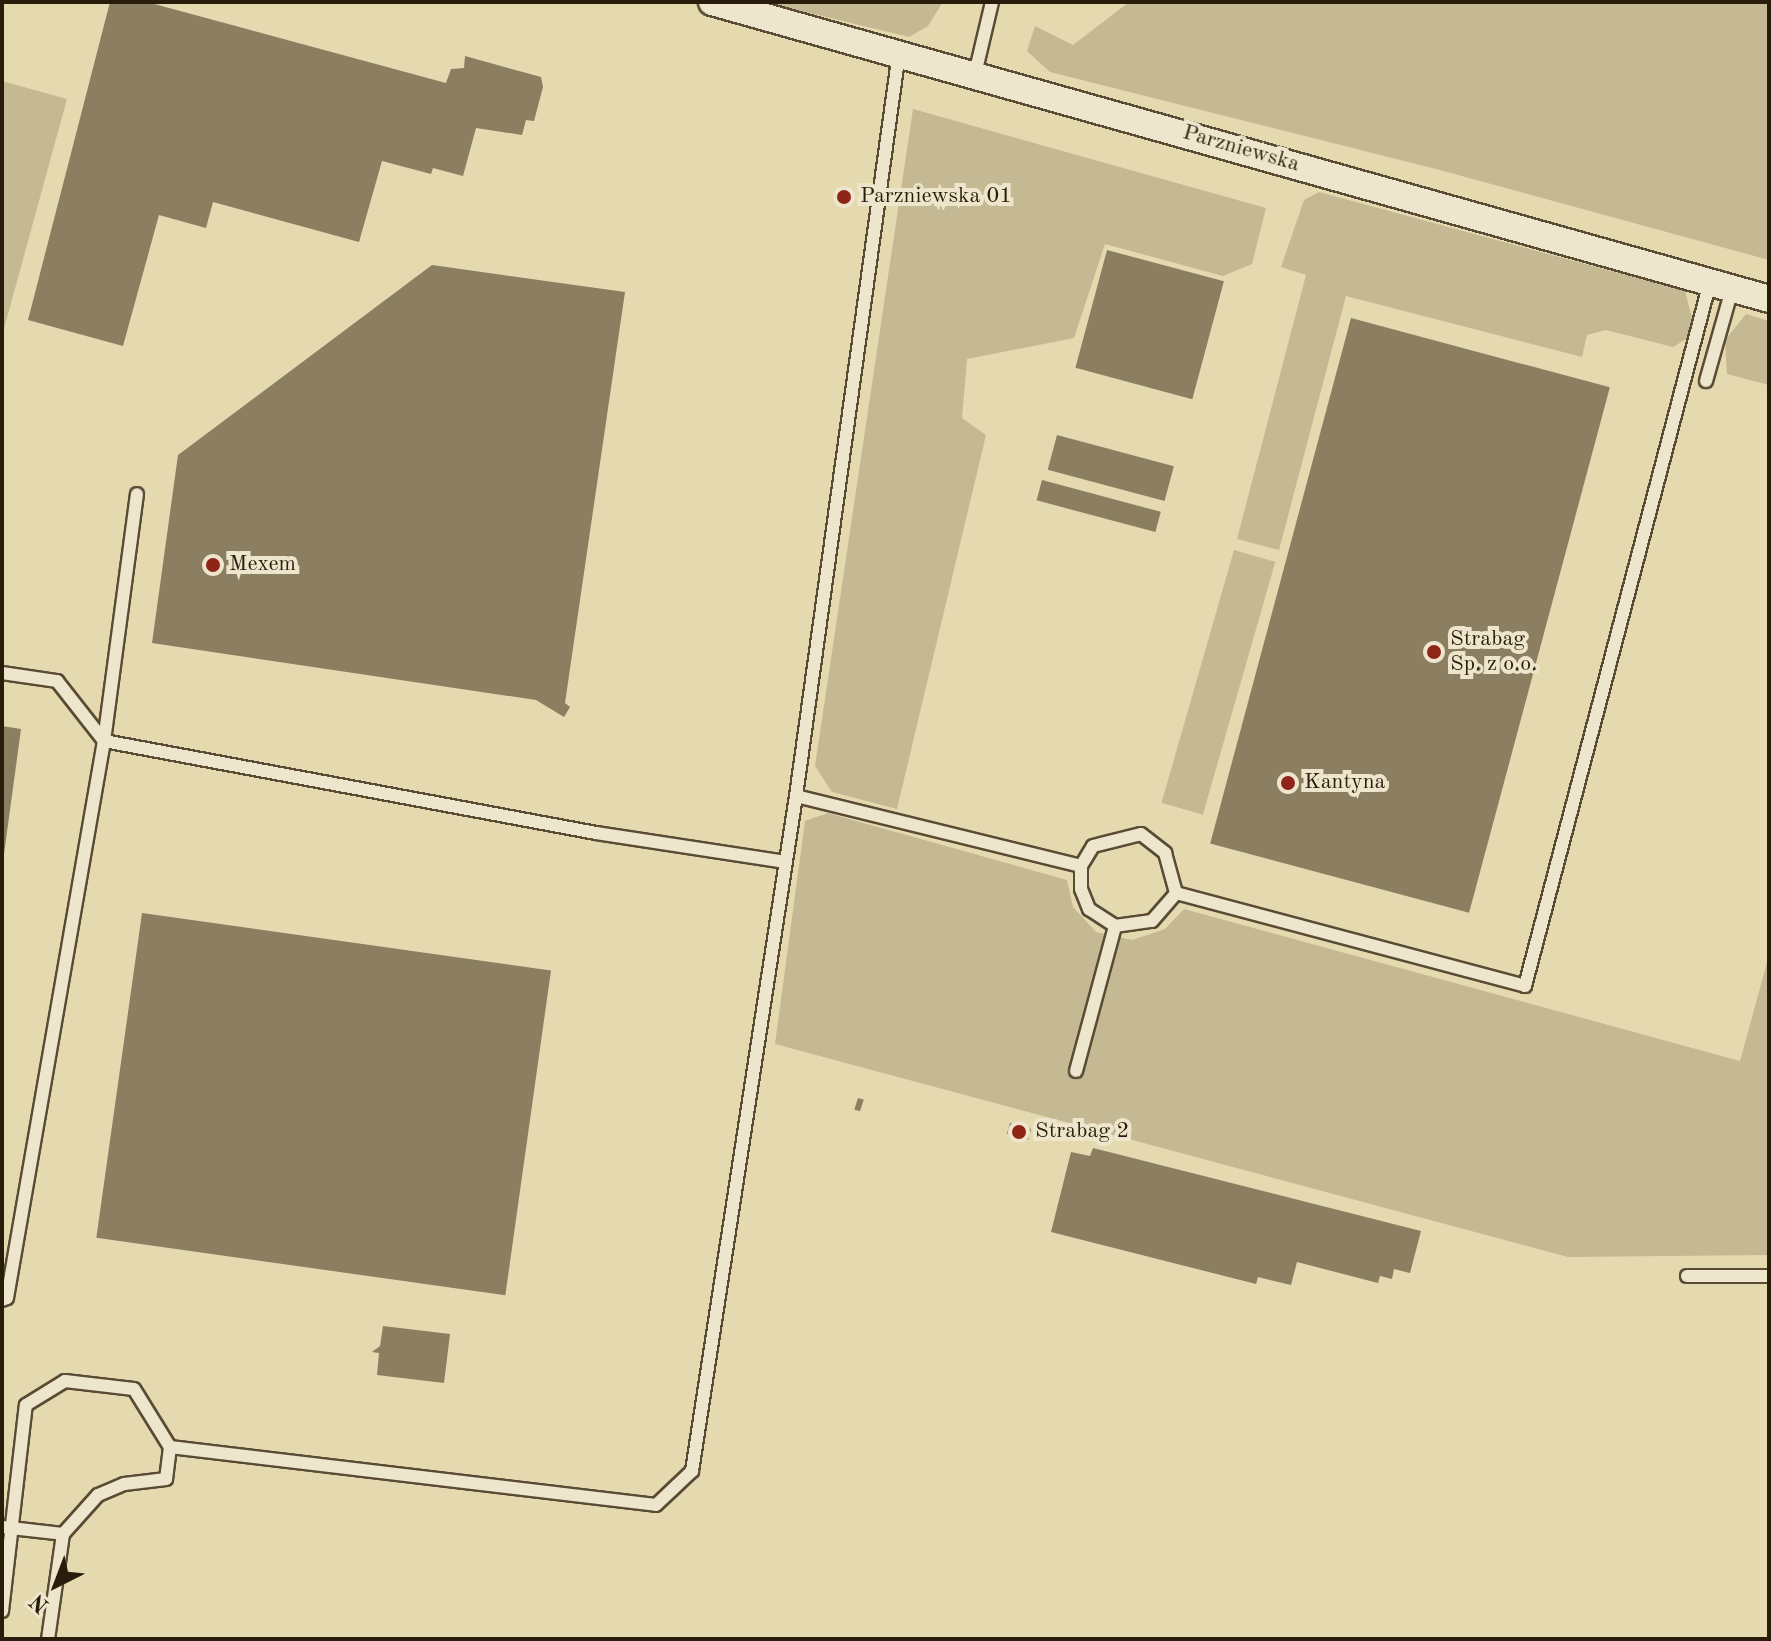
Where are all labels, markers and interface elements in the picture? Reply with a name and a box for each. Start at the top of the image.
street label: Parzniewska [1179,120,1303,178]
place label: Parzniewska 01 [860,184,1012,210]
marker: Parzniewska 01 [835,188,853,206]
place label: Mexem [229,552,296,578]
marker: Mexem [204,556,222,574]
place label: Strabag Sp. z o.o. [1450,626,1537,678]
marker: Strabag Sp. z o.o. [1425,643,1443,661]
place label: Kantyna [1304,770,1385,796]
marker: Kantyna [1279,774,1297,792]
place label: Strabag 2 [1035,1119,1129,1145]
marker: Strabag 2 [1010,1123,1028,1141]
north arrow [16,1545,96,1625]
text: N [26,1589,54,1617]

